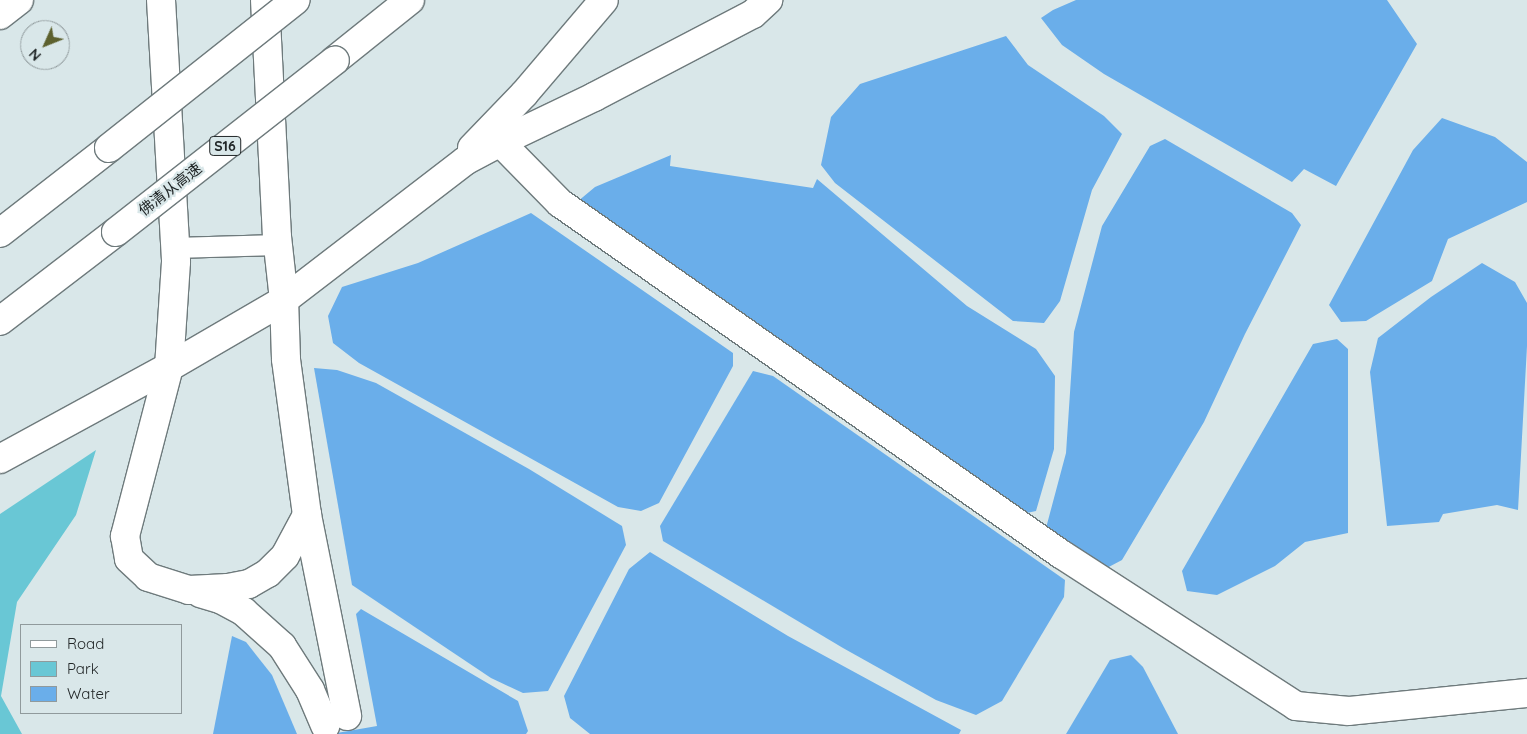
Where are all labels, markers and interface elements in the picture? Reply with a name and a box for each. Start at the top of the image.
north arrow [20,20,70,70]
text: N [25,45,45,65]
road number: S16 [209,134,241,158]
street label: 佛清从高速 [135,159,205,219]
legend [20,624,182,714]
text: Road [67,634,104,653]
text: Park [67,659,99,678]
text: Water [67,684,110,703]

